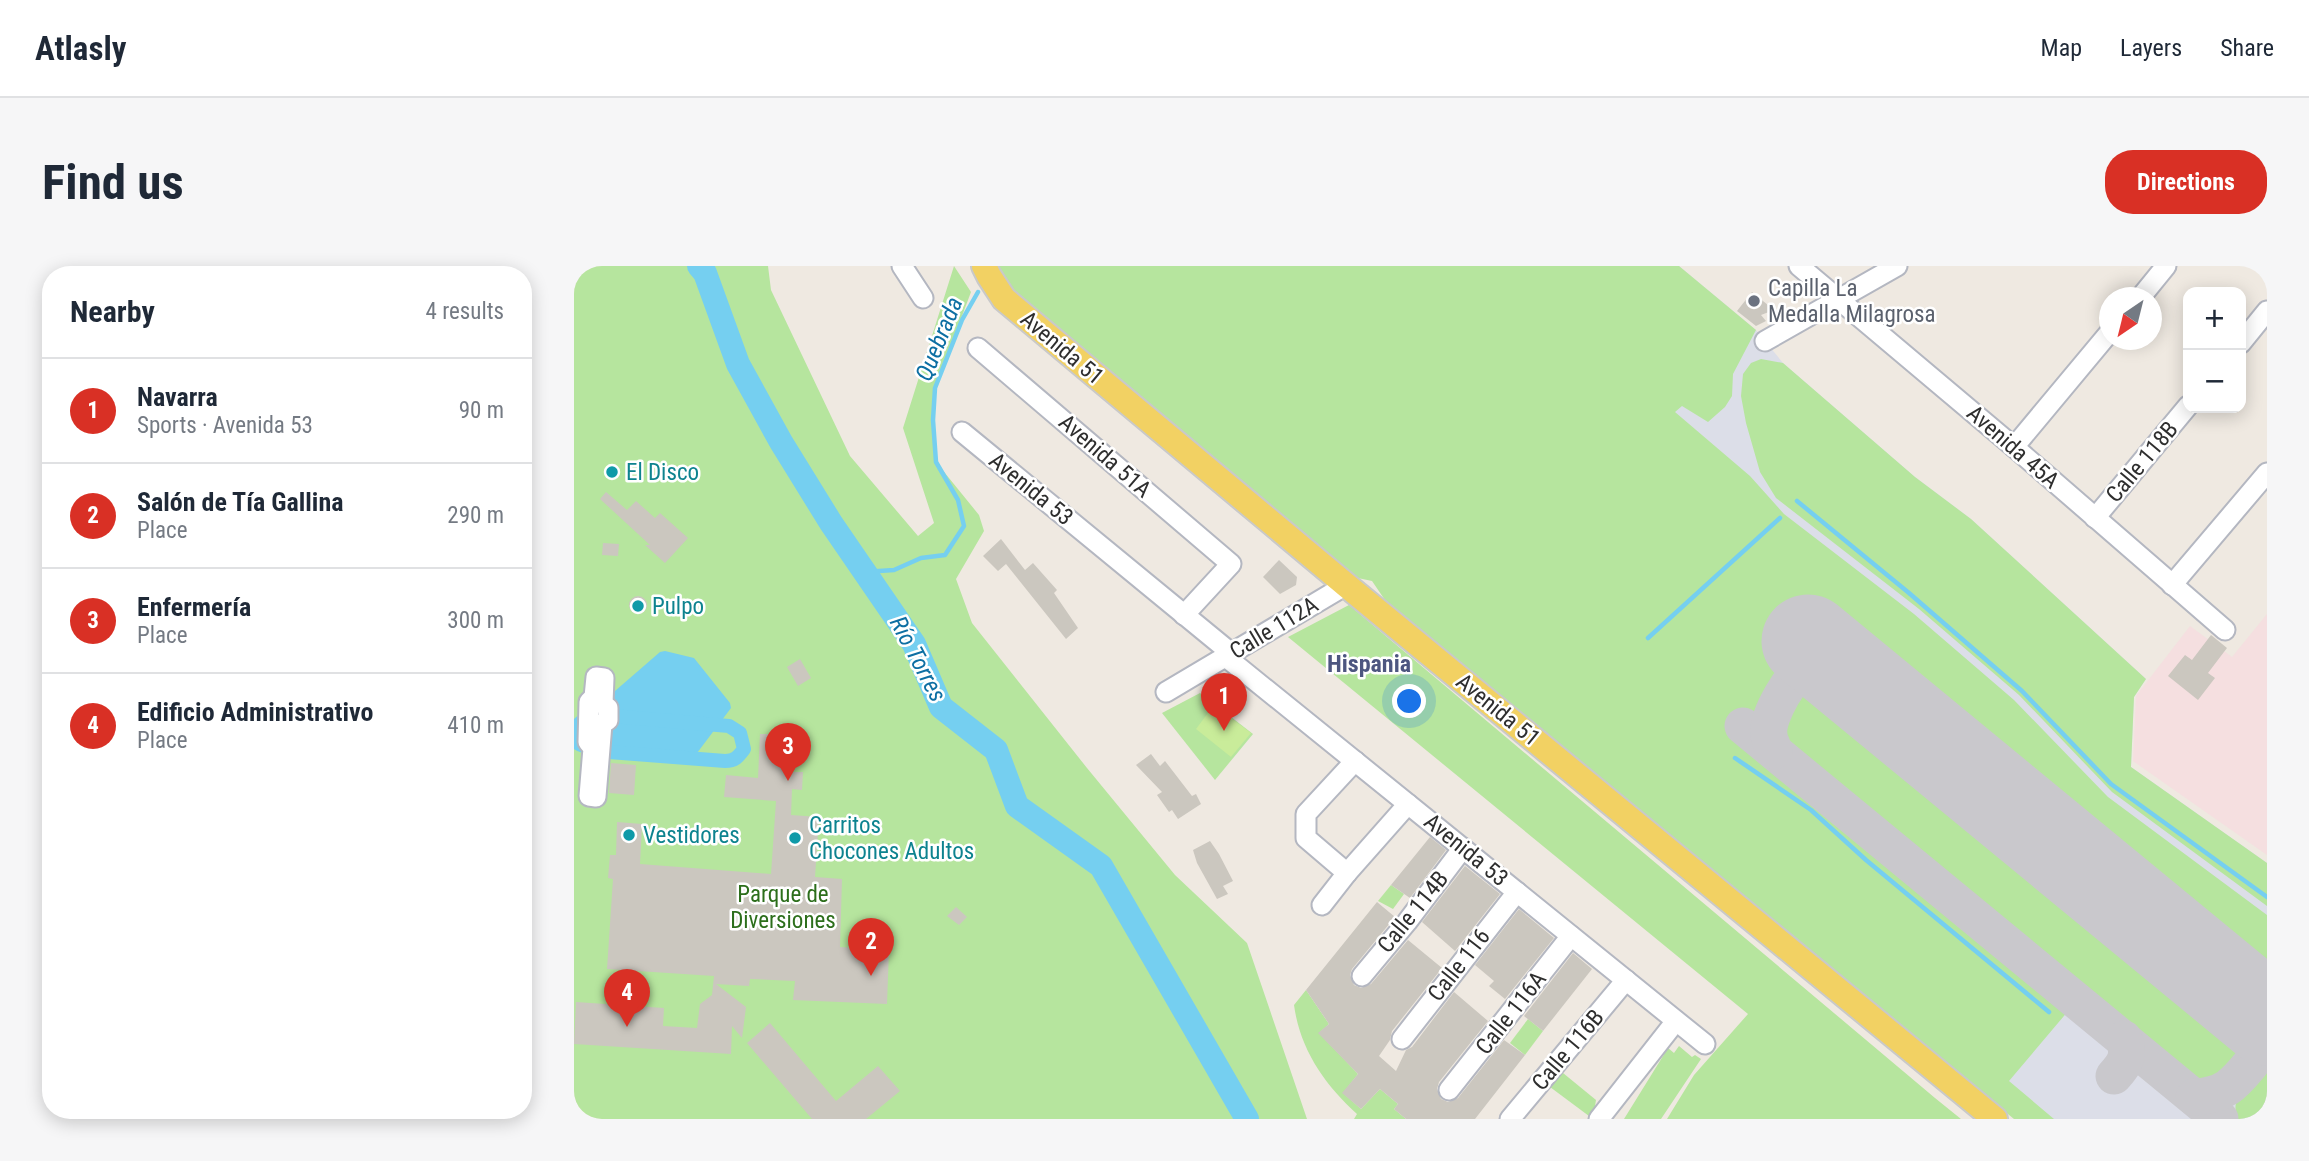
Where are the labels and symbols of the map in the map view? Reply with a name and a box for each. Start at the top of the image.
place label: Capilla La Medalla Milagrosa [1768,275,1936,328]
north arrow [2099,287,2162,350]
water label: Quebrada [910,293,968,385]
marker: Capilla La Medalla Milagrosa [1746,293,1762,309]
street label: Avenida 51 [1015,306,1109,390]
street label: Avenida 45A [1961,400,2065,494]
street label: Avenida 51A [1053,409,1157,503]
street label: Calle 118B [2100,416,2184,508]
street label: Avenida 53 [984,447,1078,531]
place label: El Disco [626,459,699,486]
marker: El Disco [604,464,620,480]
street label: Calle 112A [1225,591,1323,665]
place label: Pulpo [652,593,704,620]
marker: Pulpo [630,598,646,614]
water label: Río Torres [884,612,952,706]
district label: Hispania [1327,650,1411,678]
street label: Avenida 51 [1451,668,1545,752]
pin: 1 [1201,673,1247,731]
your location [1392,684,1426,718]
pin: 3 [765,723,811,781]
street label: Avenida 53 [1419,808,1513,892]
place label: Carritos Chocones Adultos [809,812,974,865]
place label: Vestidores [643,822,740,849]
marker: Vestidores [621,827,637,843]
marker: Carritos Chocones Adultos [787,830,803,846]
street label: Calle 114B [1372,866,1454,958]
park label: Parque de Diversiones [730,881,836,934]
pin: 2 [848,918,894,976]
street label: Calle 116 [1422,923,1496,1007]
street label: Calle 116A [1470,966,1552,1060]
pin: 4 [604,969,650,1027]
street label: Calle 116B [1526,1004,1610,1096]

